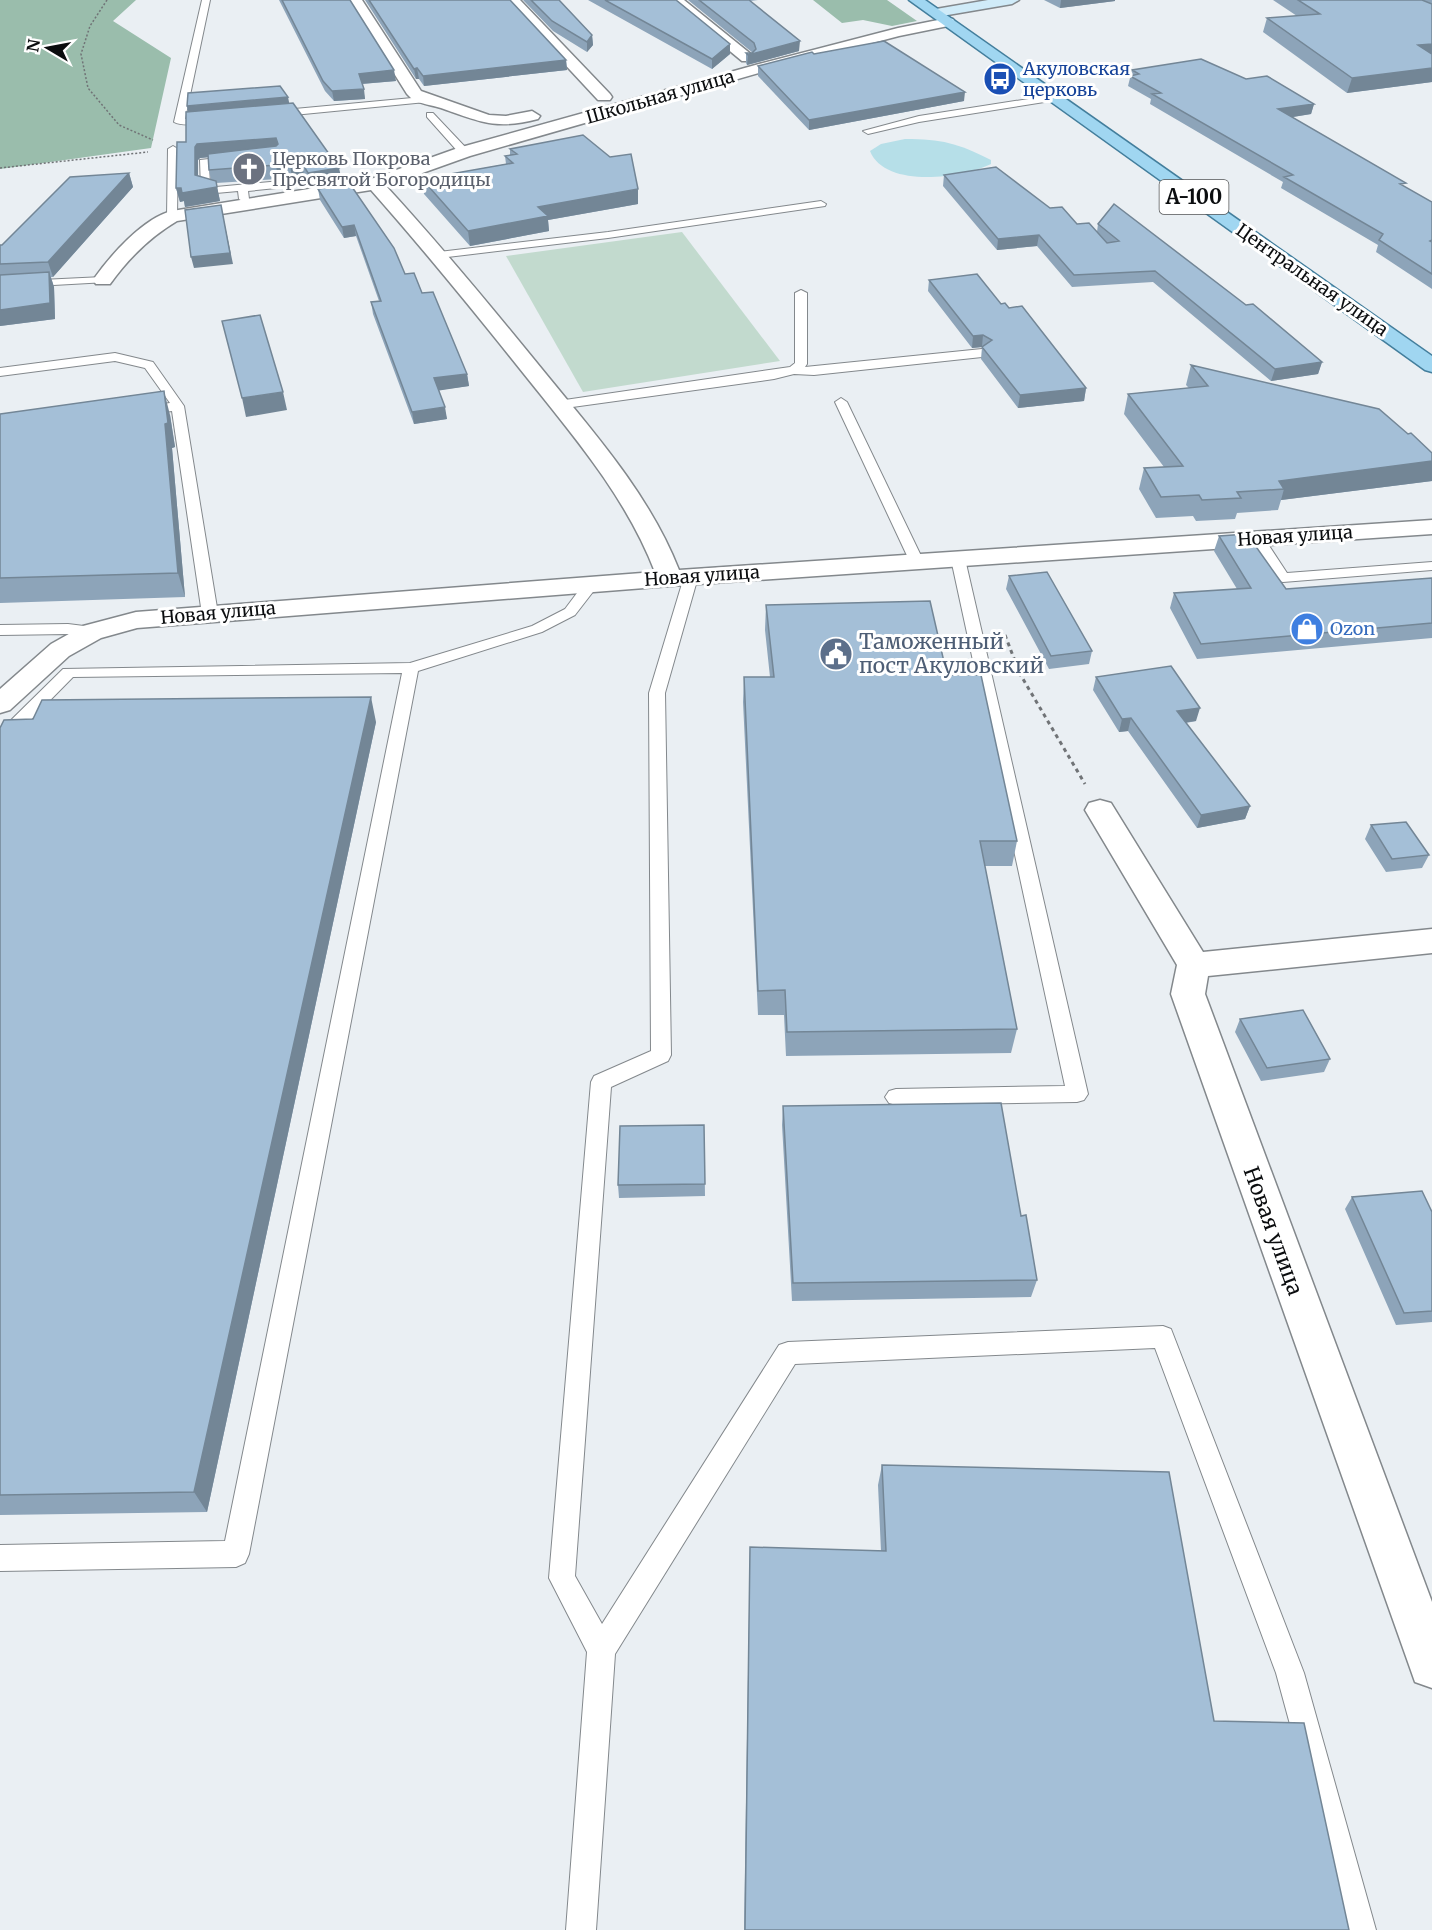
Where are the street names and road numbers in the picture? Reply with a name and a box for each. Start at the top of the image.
street label: Школьная улица [583,64,737,129]
road number: А-100 [1160,180,1228,214]
street label: Центральная улица [1232,218,1393,341]
street label: Новая улица [1237,520,1354,551]
street label: Новая улица [644,560,761,591]
street label: Новая улица [159,596,277,629]
street label: Новая улица [1238,1163,1309,1299]

